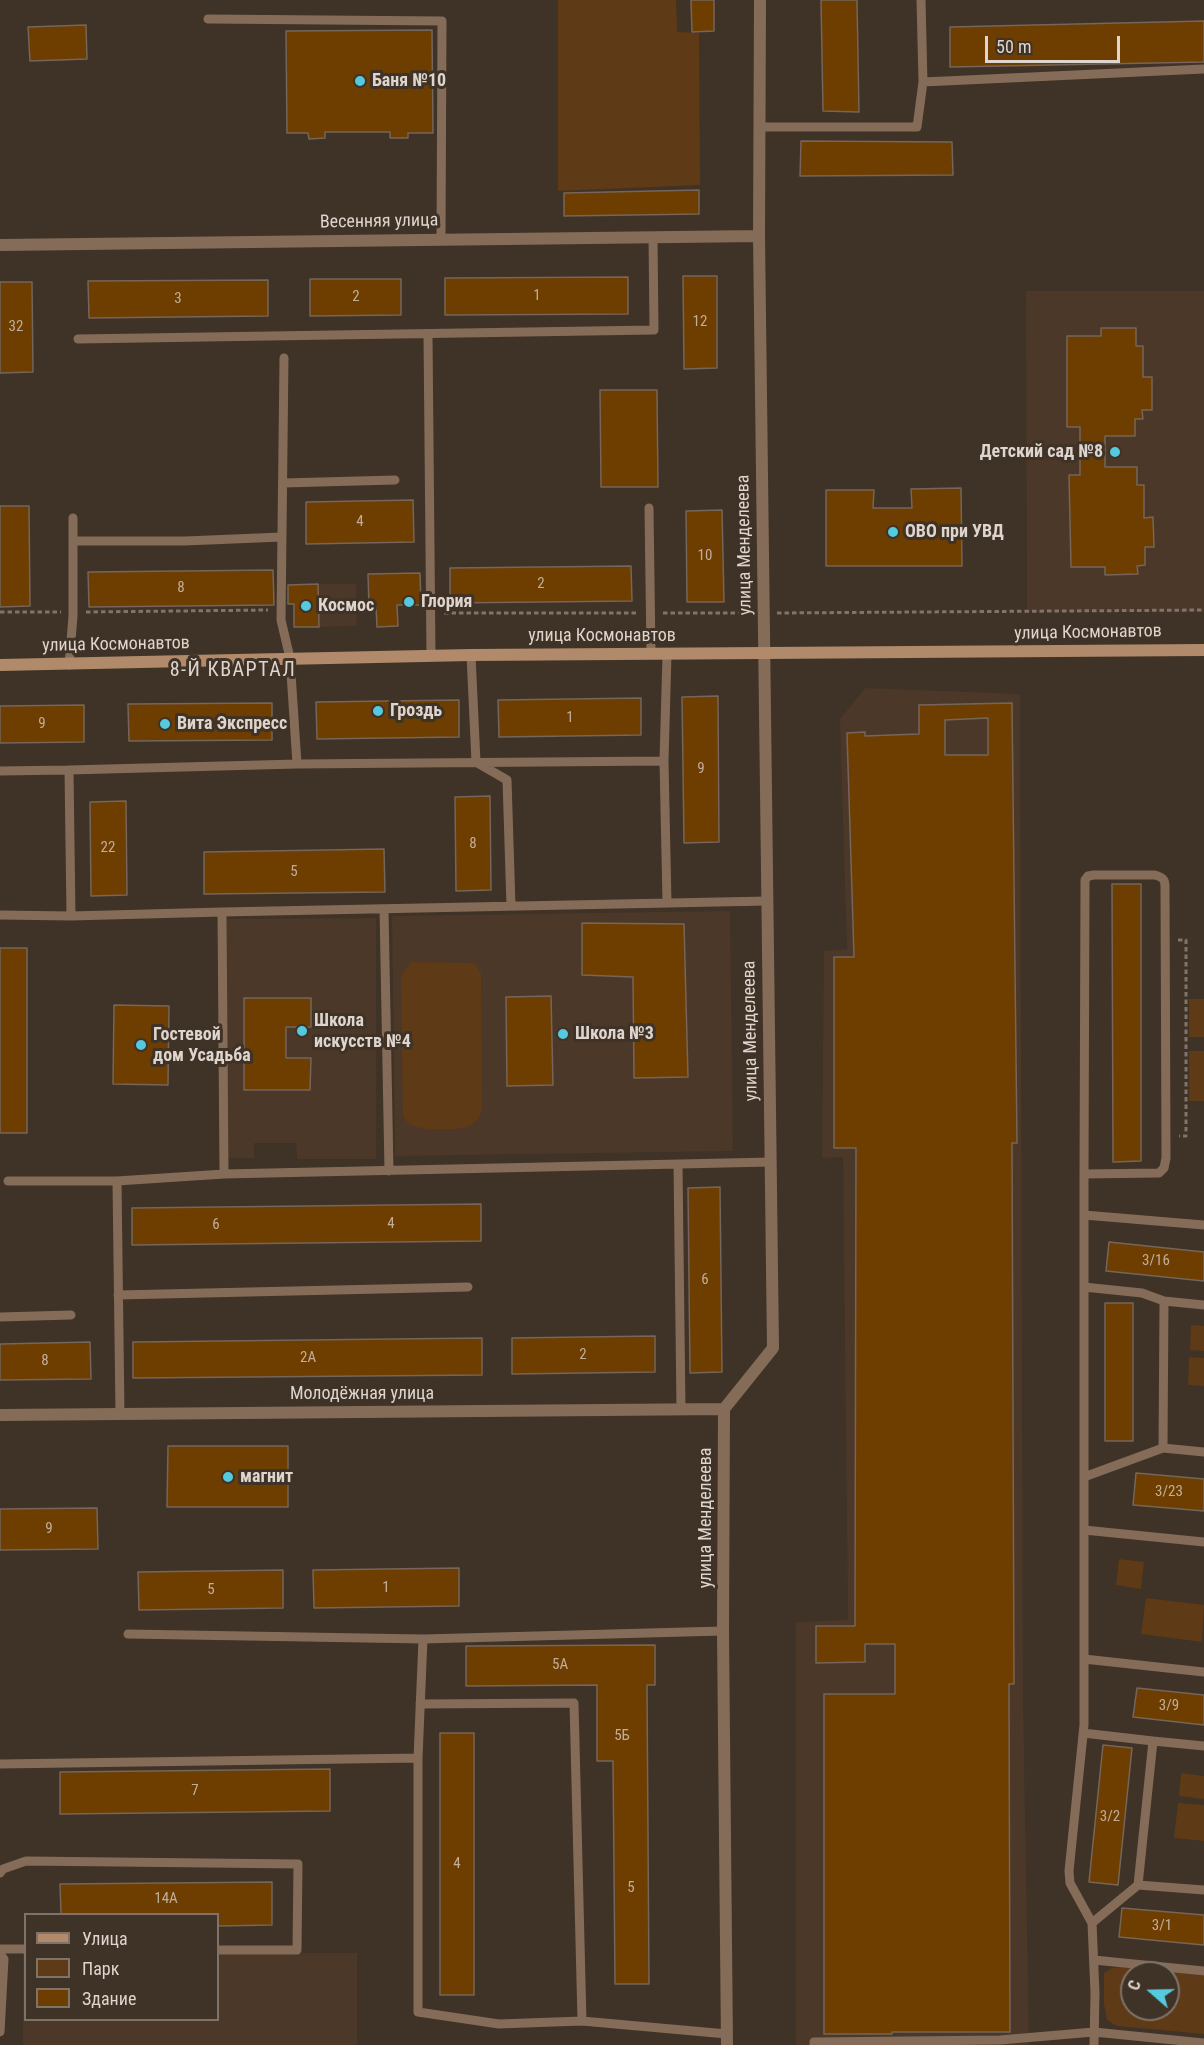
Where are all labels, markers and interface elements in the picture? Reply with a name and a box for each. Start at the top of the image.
scale bar [988,24,1123,62]
text: 50 m [996,36,1031,57]
place label: Баня №10 [372,70,446,92]
marker: Баня №10 [353,74,367,88]
street label: Весенняя улица [320,210,438,234]
house number: 1 [533,287,541,305]
house number: 2 [352,288,360,306]
house number: 3 [174,290,182,308]
house number: 12 [693,313,707,331]
house number: 32 [9,318,23,336]
place label: Детский сад №8 [980,441,1103,463]
marker: Детский сад №8 [1108,445,1122,459]
street label: улица Менделеева [733,474,757,616]
house number: 4 [356,513,364,531]
place label: ОВО при УВД [905,521,1004,543]
marker: ОВО при УВД [886,525,900,539]
house number: 10 [698,547,712,565]
house number: 2 [537,575,545,593]
house number: 8 [177,579,185,597]
place label: Глория [421,591,472,613]
place label: Космос [318,595,374,617]
marker: Глория [402,595,416,609]
marker: Космос [299,599,313,613]
street label: улица Космонавтов [1014,621,1162,645]
street label: улица Космонавтов [528,625,676,647]
street label: улица Космонавтов [42,633,190,657]
district label: 8-Й КВАРТАЛ [170,659,296,683]
place label: Гроздь [390,700,442,722]
marker: Гроздь [371,704,385,718]
house number: 1 [566,709,574,727]
place label: Вита Экспресс [177,713,287,735]
house number: 9 [38,715,46,733]
marker: Вита Экспресс [158,717,172,731]
house number: 9 [697,760,705,778]
house number: 8 [469,835,477,853]
house number: 22 [101,839,115,857]
house number: 5 [290,863,298,881]
street label: улица Менделеева [739,960,763,1102]
place label: Школа искусств №4 [314,1010,411,1052]
place label: Школа №3 [575,1023,654,1045]
place label: Гостевой дом Усадьба [153,1024,251,1066]
marker: Школа искусств №4 [295,1024,309,1038]
marker: Школа №3 [556,1027,570,1041]
marker: Гостевой дом Усадьба [134,1038,148,1052]
house number: 4 [387,1215,395,1233]
house number: 6 [212,1216,220,1234]
house number: 3/16 [1142,1252,1170,1270]
house number: 6 [701,1271,709,1289]
house number: 2 [579,1346,587,1364]
house number: 2А [300,1349,316,1367]
house number: 8 [41,1352,49,1370]
street label: Молодёжная улица [290,1383,434,1405]
street label: улица Менделеева [695,1448,717,1588]
place label: магнит [240,1466,293,1488]
marker: магнит [221,1470,235,1484]
house number: 3/23 [1155,1483,1183,1501]
house number: 9 [45,1520,53,1538]
house number: 1 [382,1579,390,1597]
house number: 5 [207,1581,215,1599]
house number: 5А [552,1656,568,1674]
house number: 3/9 [1159,1697,1179,1715]
house number: 5Б [614,1727,630,1745]
house number: 7 [191,1782,199,1800]
house number: 3/2 [1100,1808,1120,1826]
house number: 4 [453,1855,461,1873]
house number: 5 [627,1879,635,1897]
house number: 14А [154,1890,178,1908]
legend [24,1913,219,2021]
house number: 3/1 [1152,1917,1172,1935]
text: Улица [82,1928,128,1949]
text: Парк [82,1958,119,1979]
north arrow [1120,1961,1180,2021]
text: С [1124,1978,1145,1993]
text: Здание [82,1988,136,2009]

